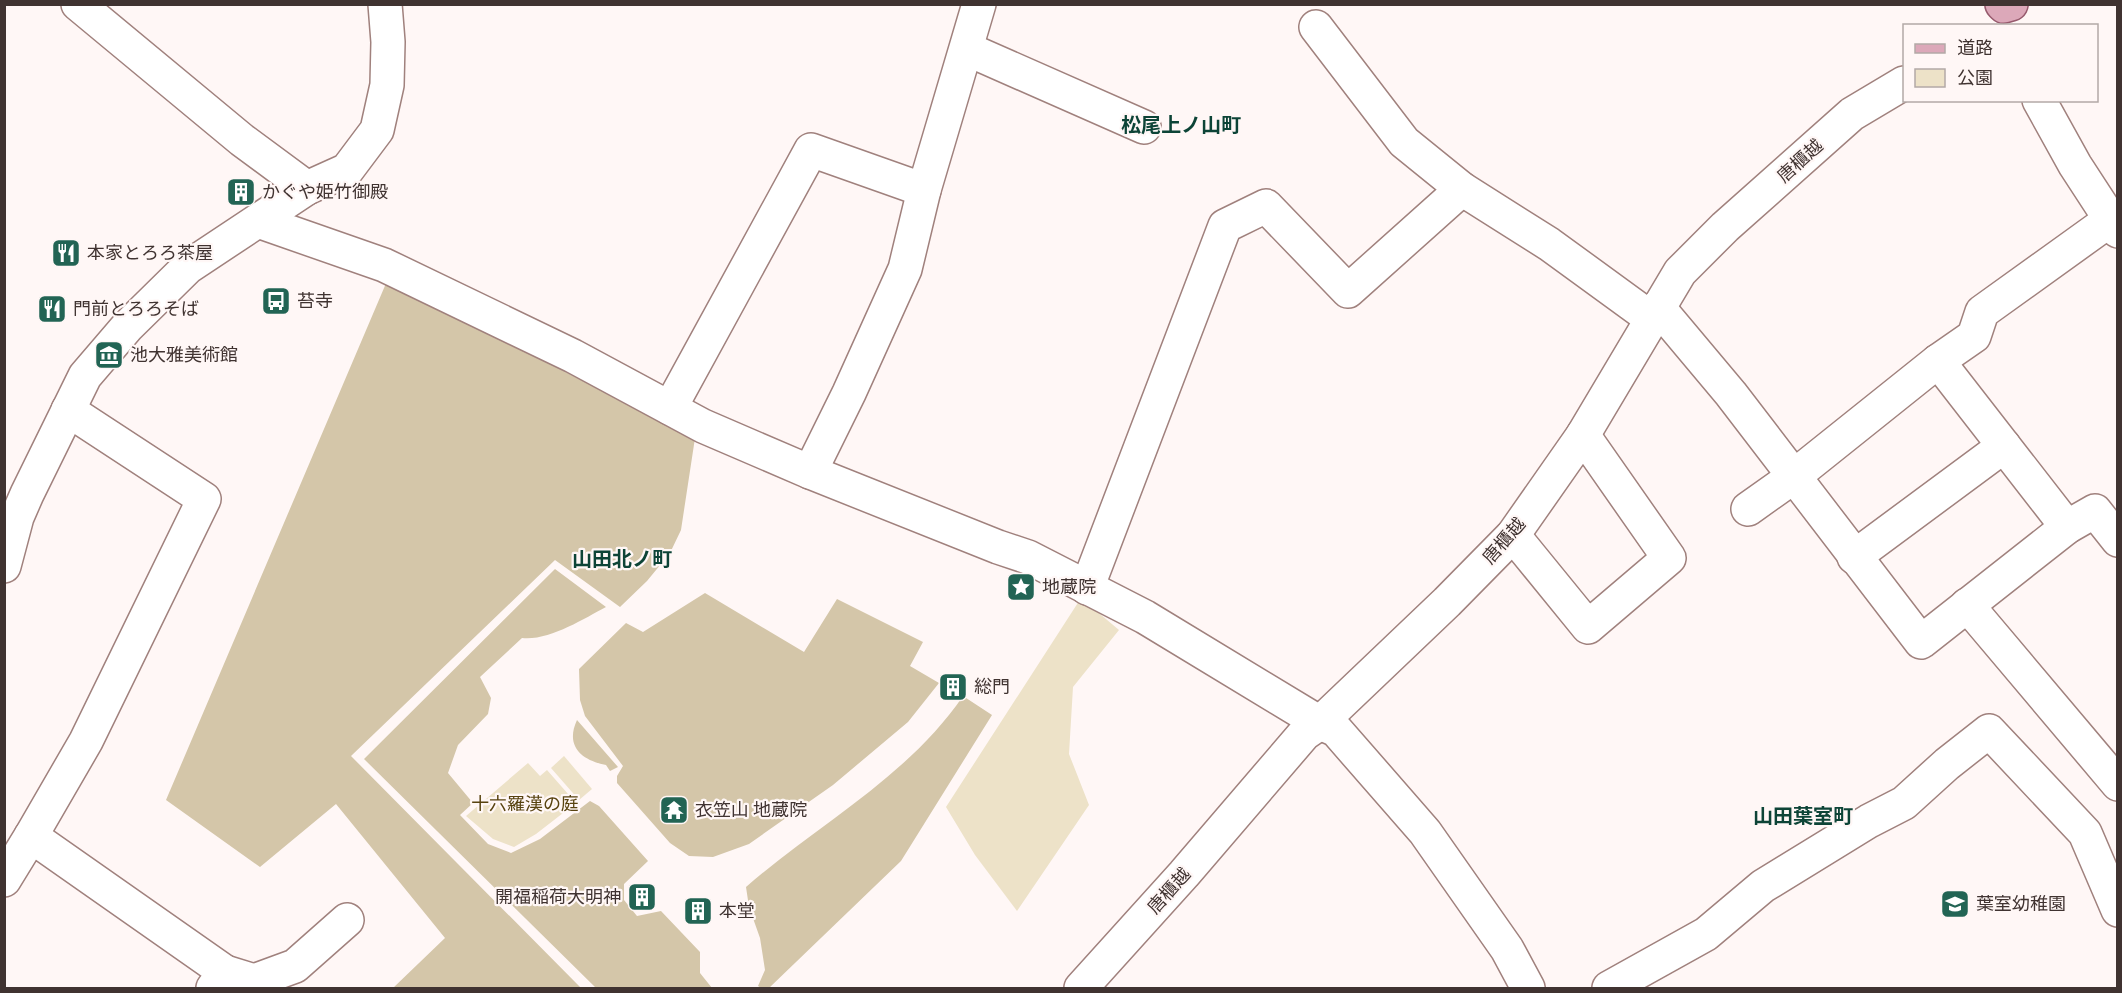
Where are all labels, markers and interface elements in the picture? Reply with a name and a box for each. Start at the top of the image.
legend [1903,24,2098,102]
text: 道路 [1957,37,1993,59]
text: 公園 [1957,67,1993,89]
district label: 松尾上ノ山町 [1121,113,1241,137]
street label: 唐櫃越 [1773,135,1827,187]
building icon: かぐや姫竹御殿 [225,176,257,208]
place label: かぐや姫竹御殿 [262,181,388,203]
restaurant icon: 本家とろろ茶屋 [50,237,82,269]
place label: 本家とろろ茶屋 [87,242,213,264]
bus stop icon: 苔寺 [260,285,292,317]
place label: 苔寺 [297,290,333,312]
restaurant icon: 門前とろろそば [36,293,68,325]
place label: 門前とろろそば [73,298,199,320]
museum icon: 池大雅美術館 [93,339,125,371]
place label: 池大雅美術館 [130,344,238,366]
street label: 唐櫃越 [1478,513,1530,569]
district label: 山田北ノ町 [572,547,672,571]
place icon: 地蔵院 [1005,571,1037,603]
place label: 地蔵院 [1042,576,1096,598]
building icon: 総門 [937,671,969,703]
place label: 総門 [974,676,1010,698]
park label: 十六羅漢の庭 [471,793,579,815]
temple icon: 衣笠山 地蔵院 [658,794,690,826]
place label: 衣笠山 地蔵院 [695,799,807,821]
district label: 山田葉室町 [1753,804,1853,828]
street label: 唐櫃越 [1143,864,1195,918]
building icon: 開福稲荷大明神 [626,881,658,913]
place label: 開福稲荷大明神 [495,886,621,908]
school or university icon: 葉室幼稚園 [1939,888,1971,920]
place label: 葉室幼稚園 [1976,893,2066,915]
building icon: 本堂 [682,895,714,927]
place label: 本堂 [719,900,755,922]

